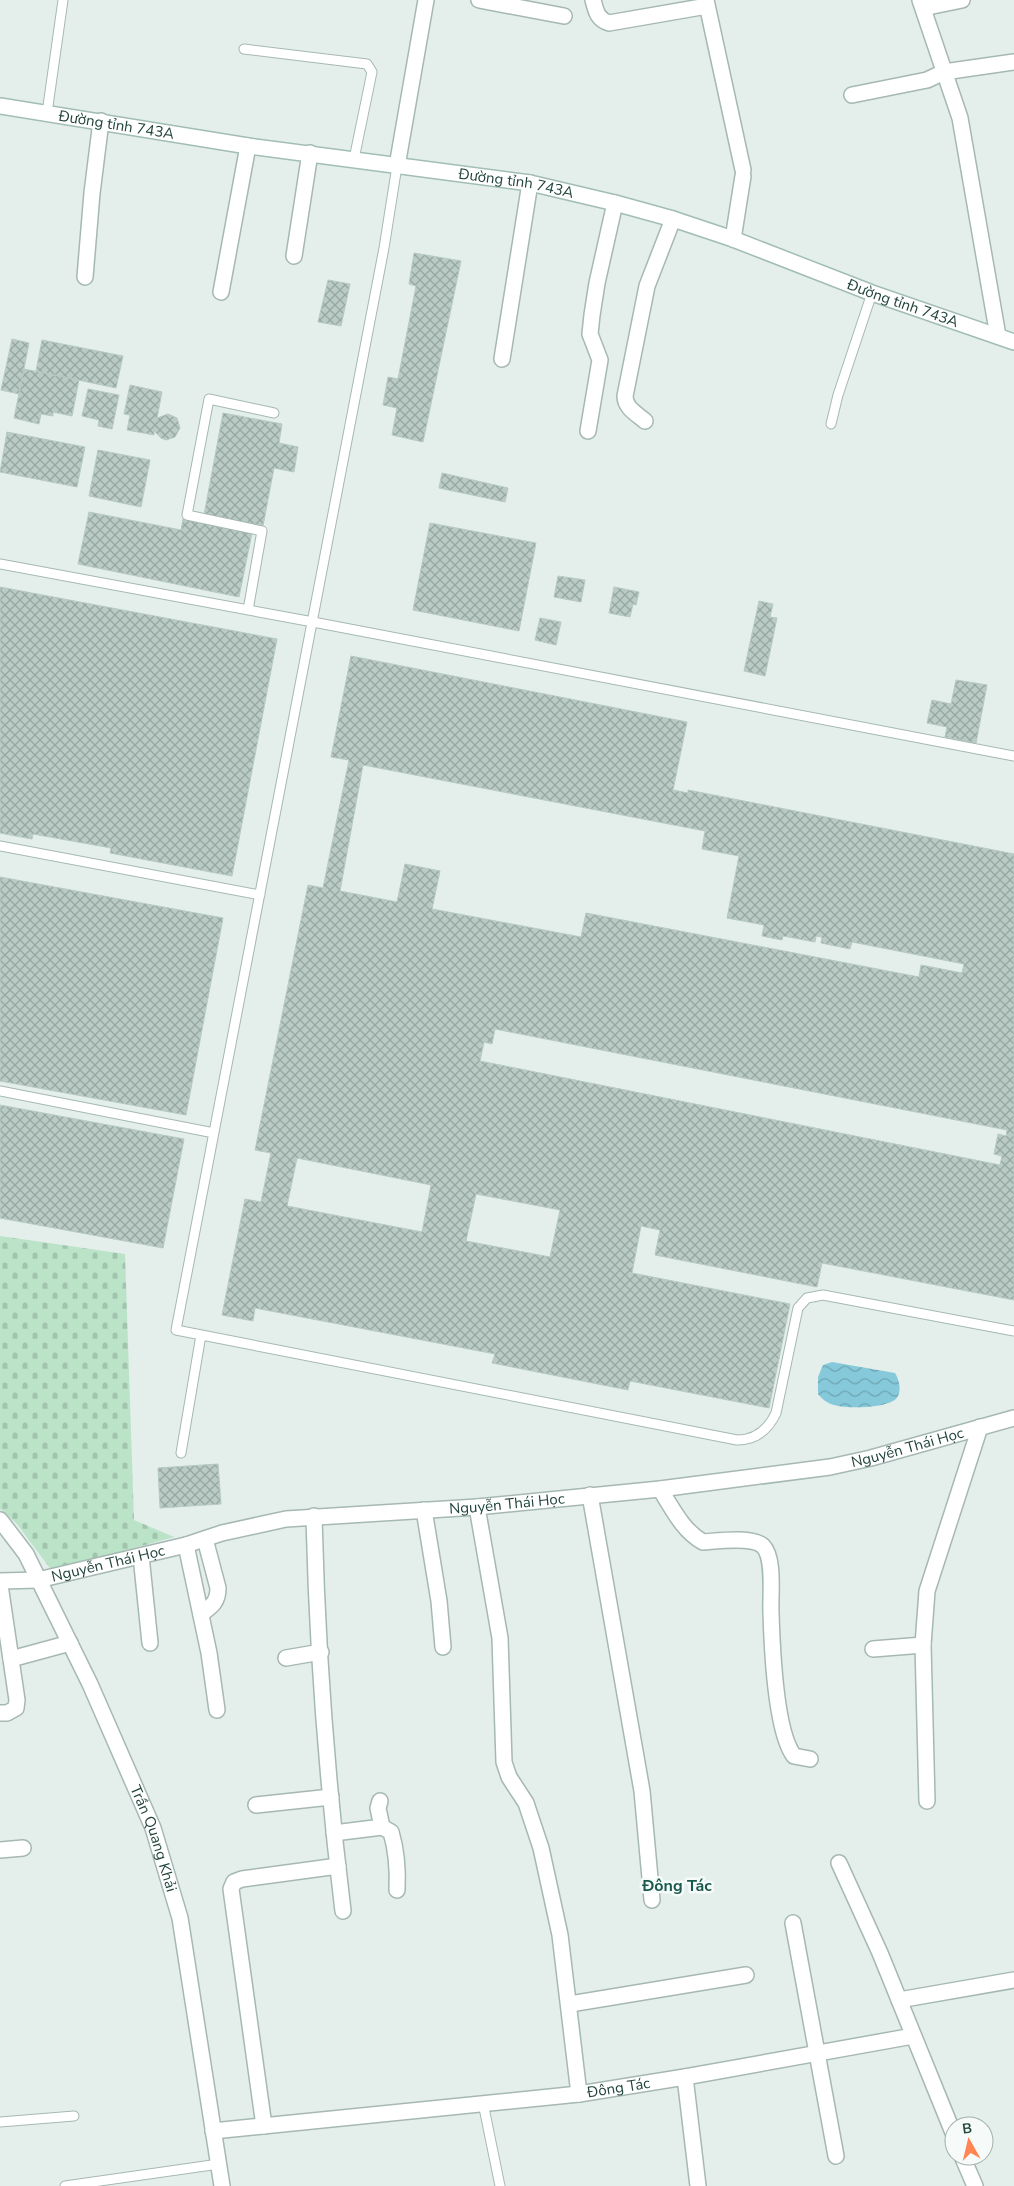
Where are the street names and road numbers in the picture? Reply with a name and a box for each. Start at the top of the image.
street label: Đường tỉnh 743A [56,105,176,144]
street label: Đường tỉnh 743A [456,164,576,203]
street label: Đường tỉnh 743A [843,274,961,332]
street label: Nguyễn Thái Học [849,1423,966,1472]
street label: Nguyễn Thái Học [449,1488,566,1519]
street label: Nguyễn Thái Học [49,1540,167,1587]
street label: Trần Quang Khải [125,1782,182,1894]
street label: Đông Tác [585,2073,652,2103]

